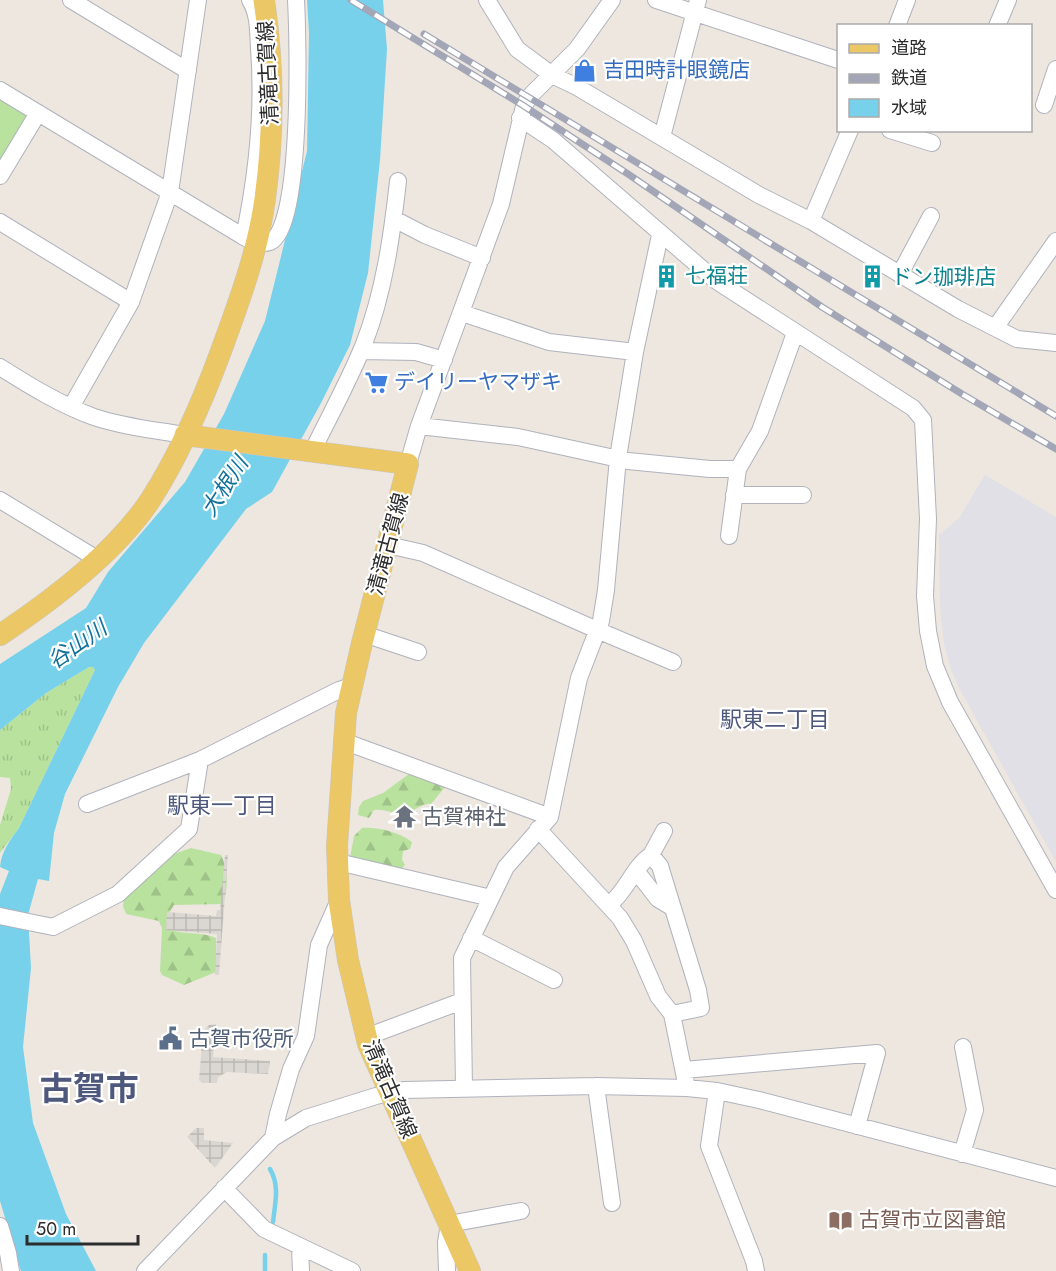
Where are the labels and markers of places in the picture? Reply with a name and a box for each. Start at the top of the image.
place label: 吉田時計眼鏡店 [603,55,750,85]
shop icon: 吉田時計眼鏡店 [572,57,598,83]
place label: 七福荘 [685,261,748,291]
place label: ドン珈琲店 [891,262,996,292]
building icon: 七福荘 [654,263,680,289]
building icon: ドン珈琲店 [860,264,886,290]
place label: デイリーヤマザキ [394,367,562,397]
supermarket icon: デイリーヤマザキ [363,369,389,395]
place label: 古賀神社 [422,802,506,832]
temple icon: 古賀神社 [391,804,417,830]
place label: 古賀市役所 [189,1024,294,1054]
public building icon: 古賀市役所 [158,1026,184,1052]
place label: 古賀市立図書館 [859,1205,1006,1235]
library icon: 古賀市立図書館 [828,1207,854,1233]

